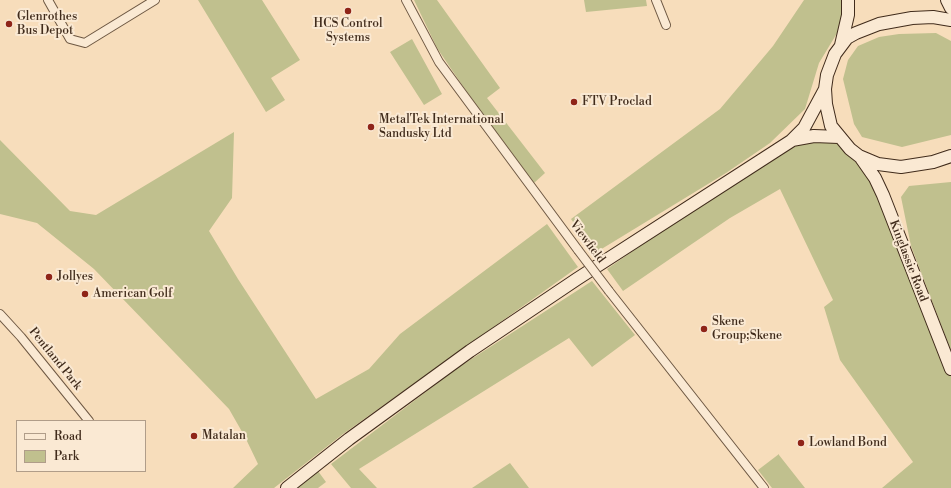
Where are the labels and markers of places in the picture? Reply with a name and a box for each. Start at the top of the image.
marker: HCS Control Systems [343,6,353,16]
place label: Glenrothes Bus Depot [17,10,77,38]
place label: HCS Control Systems [314,17,382,45]
marker: Glenrothes Bus Depot [4,19,14,29]
place label: FTV Proclad [582,95,652,109]
marker: FTV Proclad [569,97,579,107]
place label: MetalTek International Sandusky Ltd [379,113,504,141]
marker: MetalTek International Sandusky Ltd [366,122,376,132]
place label: Jollyes [57,270,93,284]
marker: Jollyes [44,272,54,282]
place label: American Golf [93,287,172,301]
marker: American Golf [80,289,90,299]
place label: Skene Group;Skene [712,315,782,343]
marker: Skene Group;Skene [699,324,709,334]
place label: Matalan [202,429,246,443]
marker: Matalan [189,431,199,441]
place label: Lowland Bond [809,436,887,450]
marker: Lowland Bond [796,438,806,448]

